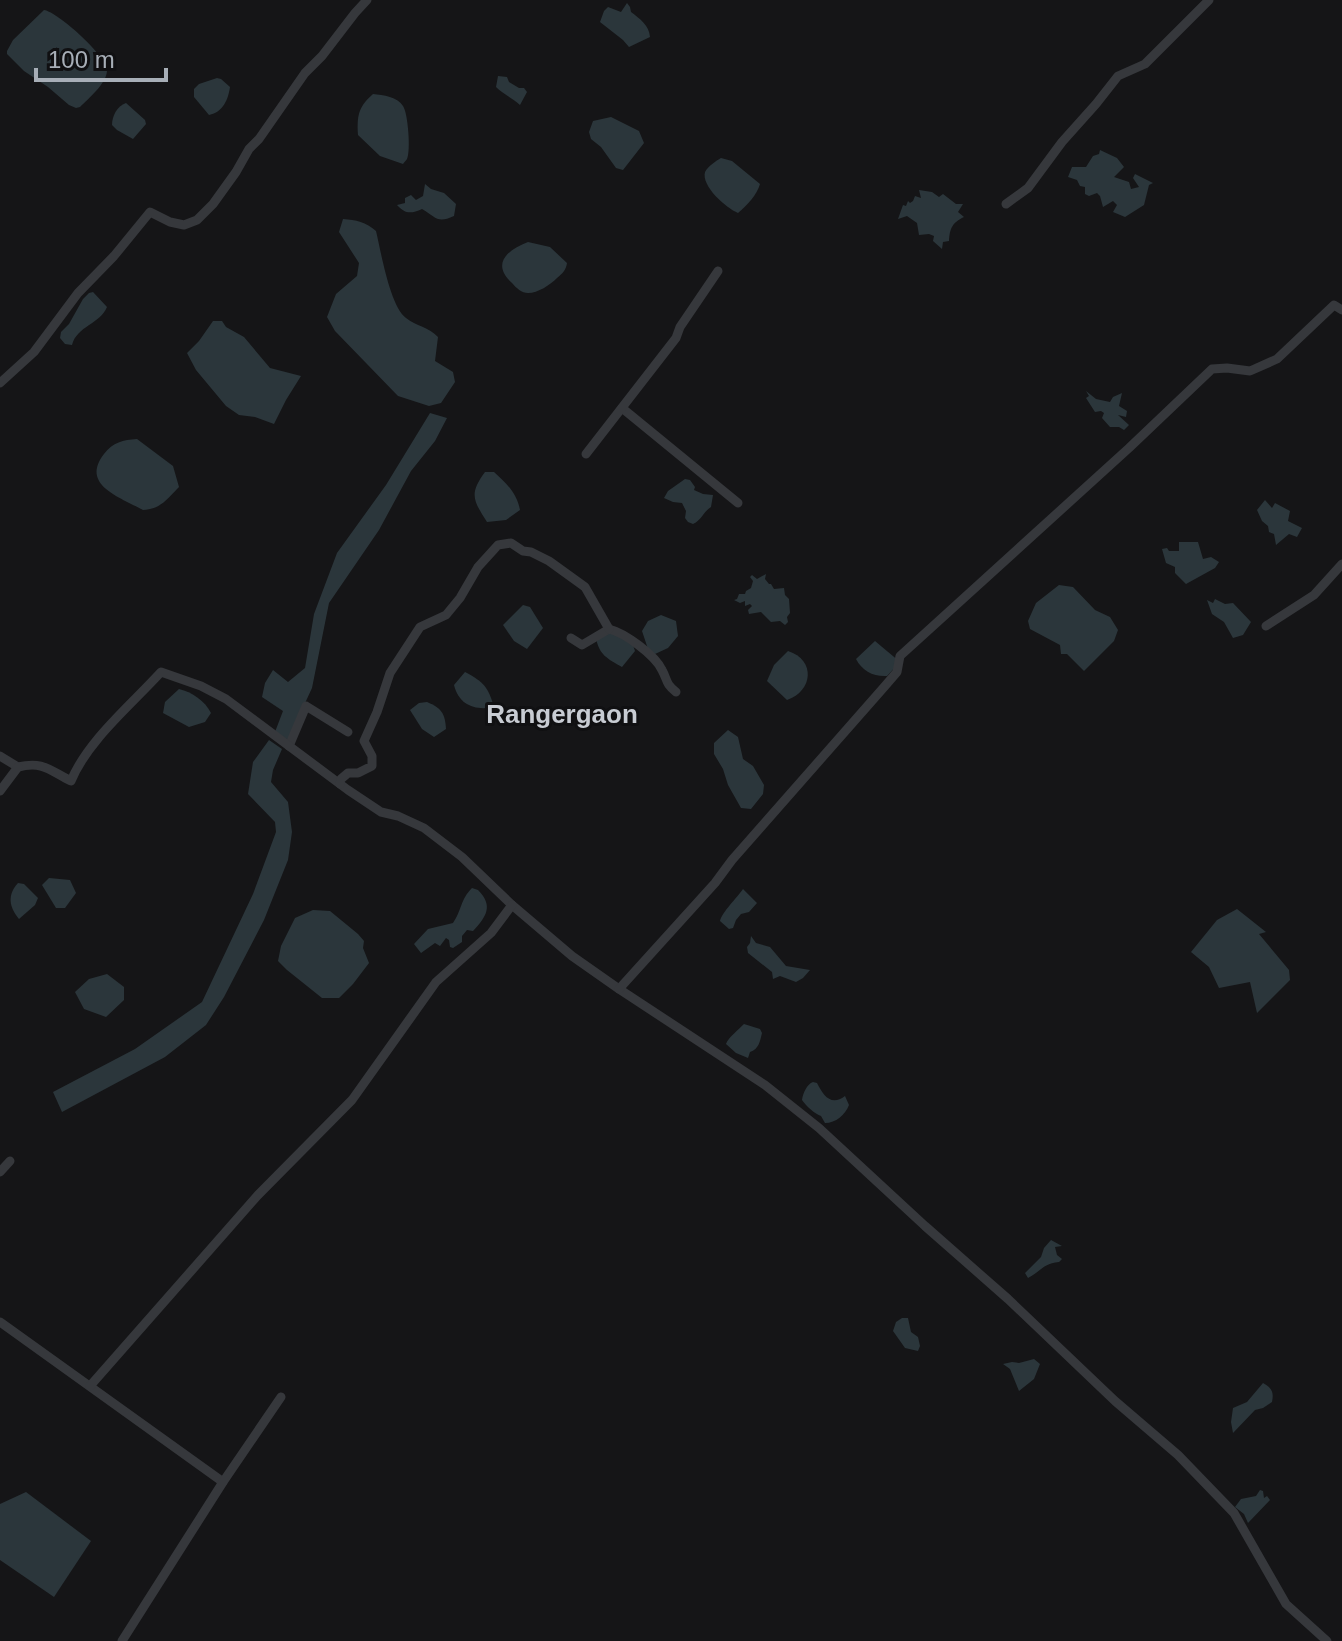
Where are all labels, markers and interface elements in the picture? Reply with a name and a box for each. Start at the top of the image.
scale bar [36,32,166,82]
text: 100 m [48,46,115,73]
district label: Rangergaon [486,699,638,729]

